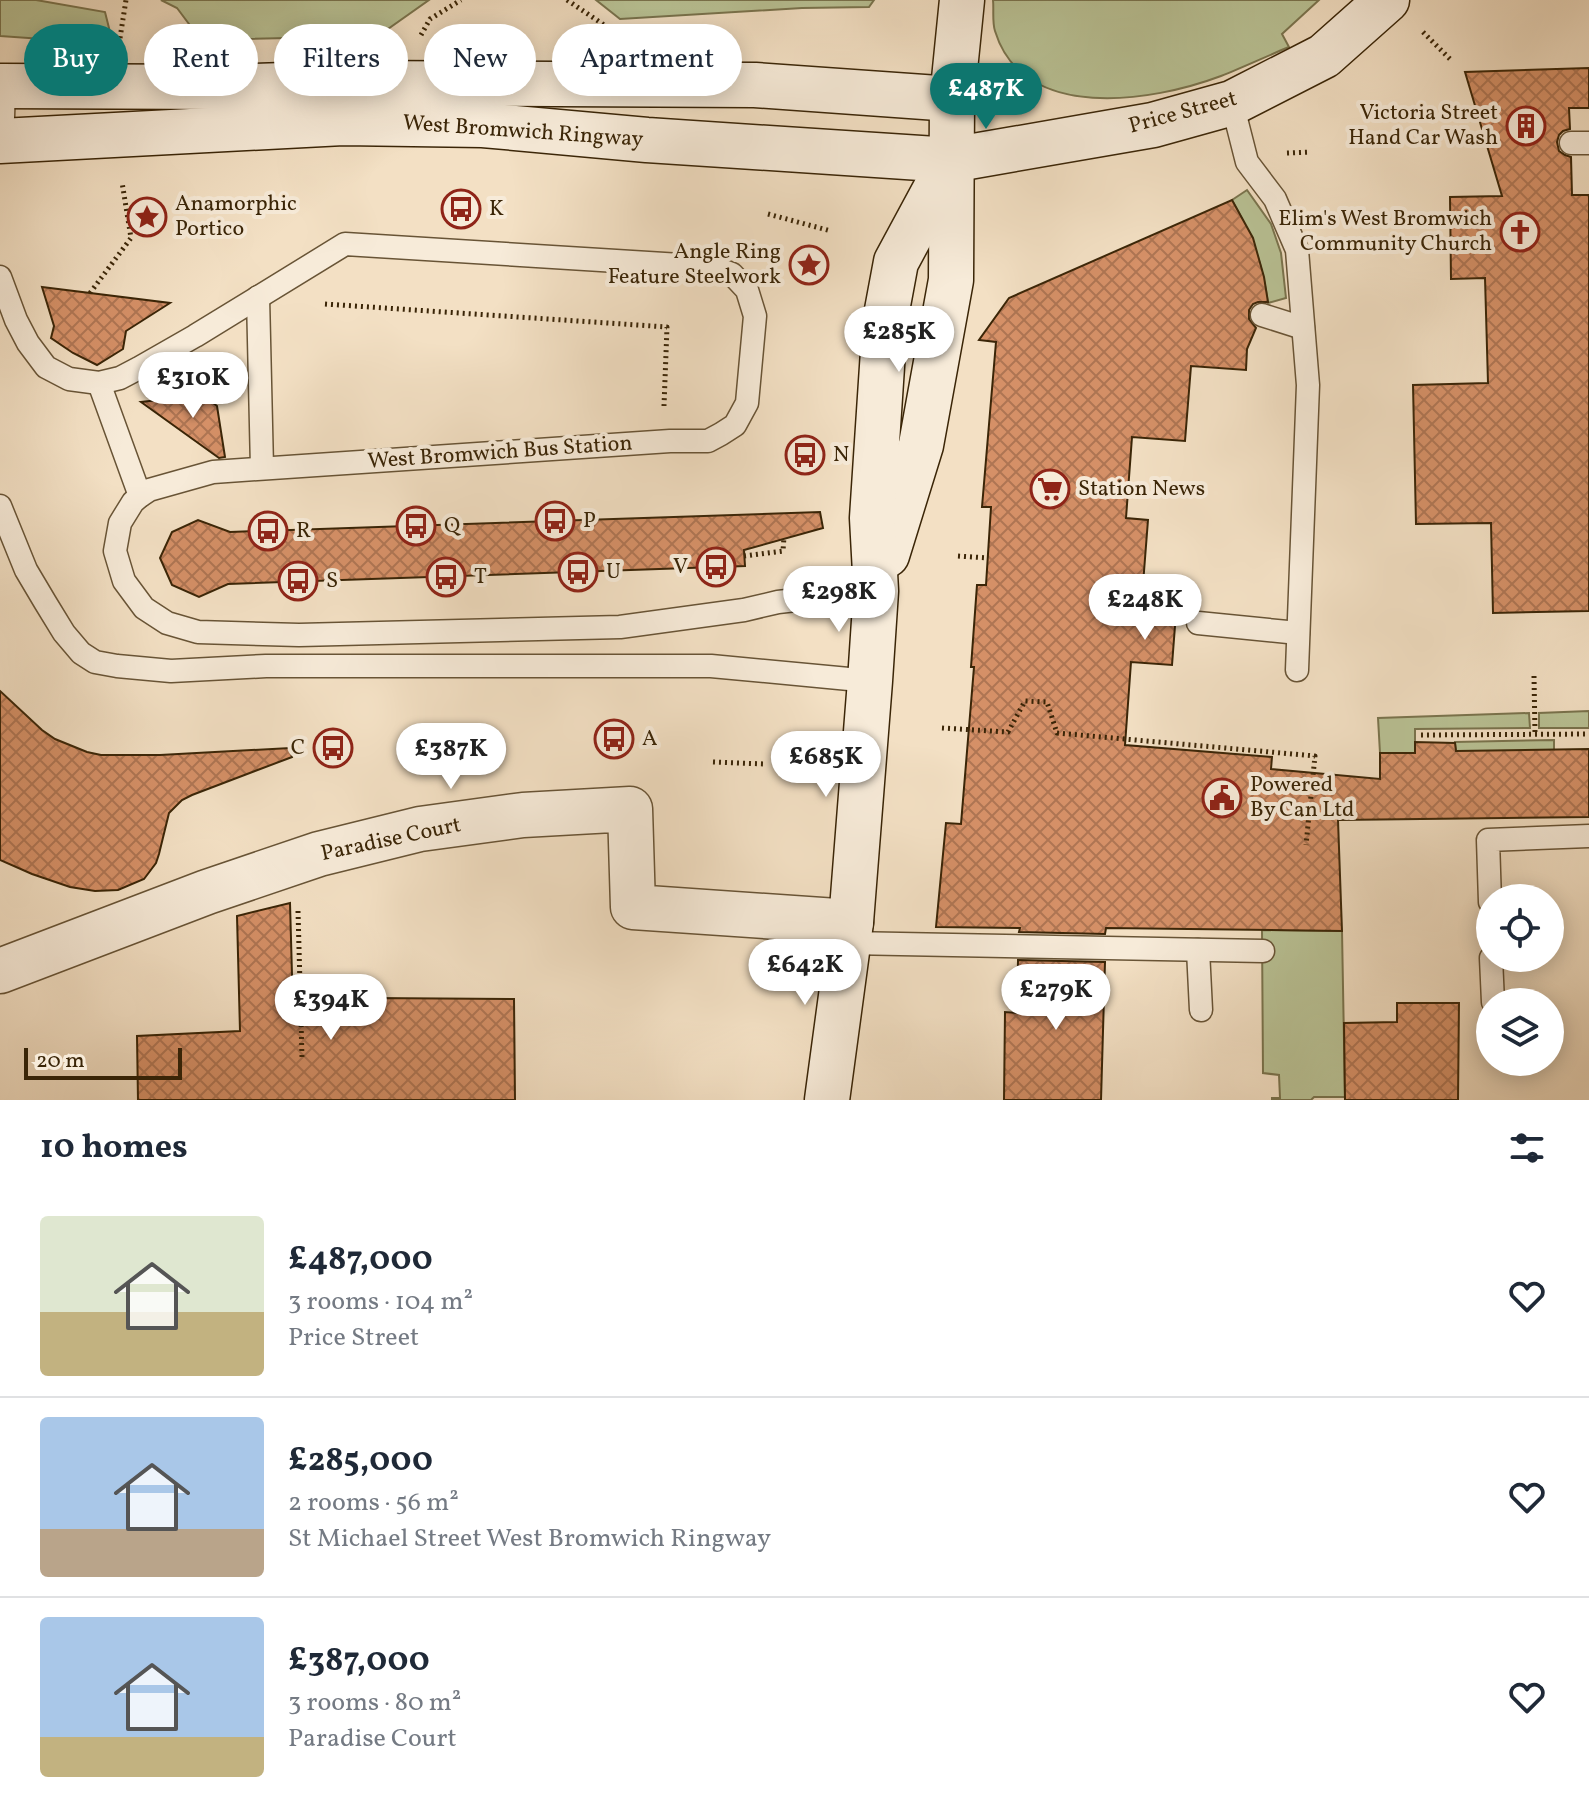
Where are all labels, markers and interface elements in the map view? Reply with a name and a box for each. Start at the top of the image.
chip: Buy [24,24,128,96]
chip: Rent [144,24,258,96]
chip: Filters [274,24,408,96]
chip: New [424,24,536,96]
chip: Apartment [552,24,742,96]
pin: £487K [930,63,1042,131]
text: £487K [948,71,1024,107]
street label: Price Street [1125,84,1241,142]
place label: Victoria Street Hand Car Wash [1348,98,1498,154]
building icon: Victoria Street Hand Car Wash [1505,105,1547,147]
street label: West Bromwich Ringway [402,108,644,156]
bus stop icon: K [440,188,482,230]
place label: Anamorphic Portico [175,189,297,245]
place label: K [489,194,504,225]
place icon: Anamorphic Portico [126,196,168,238]
place label: Elim's West Bromwich Community Church [1278,204,1492,260]
church icon: Elim's West Bromwich Community Church [1499,211,1541,253]
place label: Angle Ring Feature Steelwork [608,237,781,293]
place icon: Angle Ring Feature Steelwork [788,244,830,286]
pin: £285K [843,306,955,374]
text: £285K [862,314,936,350]
pin: £310K [137,352,249,420]
text: £310K [156,360,230,396]
street label: West Bromwich Bus Station [366,428,634,478]
bus stop icon: N [784,434,826,476]
place label: N [833,440,849,471]
supermarket icon: Station News [1029,468,1071,510]
place label: Station News [1078,474,1205,505]
bus stop icon: P [534,500,576,542]
bus stop icon: Q [395,505,437,547]
place label: P [583,506,596,537]
bus stop icon: R [247,510,289,552]
place label: Q [444,511,461,542]
place label: R [296,516,311,547]
bus stop icon: V [695,546,737,588]
bus stop icon: U [557,551,599,593]
place label: V [673,552,688,583]
bus stop icon: T [425,556,467,598]
place label: U [606,557,621,588]
bus stop icon: S [277,560,319,602]
place label: T [474,562,487,593]
place label: S [326,566,338,597]
pin: £298K [783,566,895,634]
text: £298K [801,574,877,610]
pin: £248K [1089,574,1201,642]
text: £248K [1107,582,1183,618]
bus stop icon: A [593,718,635,760]
pin: £387K [395,723,507,791]
place label: A [642,724,658,755]
bus stop icon: C [312,727,354,769]
text: £387K [414,731,488,767]
pin: £685K [770,731,882,799]
place label: C [291,733,305,764]
text: £685K [789,739,863,775]
place label: Powered By Can Ltd [1250,770,1354,826]
public building icon: Powered By Can Ltd [1201,777,1243,819]
street label: Paradise Court [318,810,464,870]
map controls [1476,884,1564,1076]
button: locate [1476,884,1564,972]
pin: £642K [749,939,861,1007]
text: £642K [766,947,844,983]
pin: £279K [1000,964,1112,1032]
text: £279K [1019,972,1093,1008]
pin: £394K [275,974,387,1042]
text: £394K [293,982,369,1018]
button: layers [1476,988,1564,1076]
scale bar [24,1044,182,1080]
text: 20 m [36,1046,85,1077]
text: 10 homes [40,1125,188,1172]
icon: filters [1505,1126,1549,1170]
text: £487,000 [288,1237,433,1284]
icon: home [104,1248,200,1344]
icon: heart [1505,1274,1549,1318]
text: 3 rooms · 104 m² [288,1284,473,1320]
text: Price Street [288,1320,419,1356]
text: £285,000 [288,1438,433,1485]
icon: home [104,1449,200,1545]
icon: heart [1505,1475,1549,1519]
text: 2 rooms · 56 m² [288,1485,459,1521]
text: St Michael Street West Bromwich Ringway [288,1521,771,1557]
text: £387,000 [288,1638,430,1685]
icon: home [104,1649,200,1745]
icon: heart [1505,1675,1549,1719]
text: 3 rooms · 80 m² [288,1685,461,1721]
text: Paradise Court [288,1721,457,1757]

